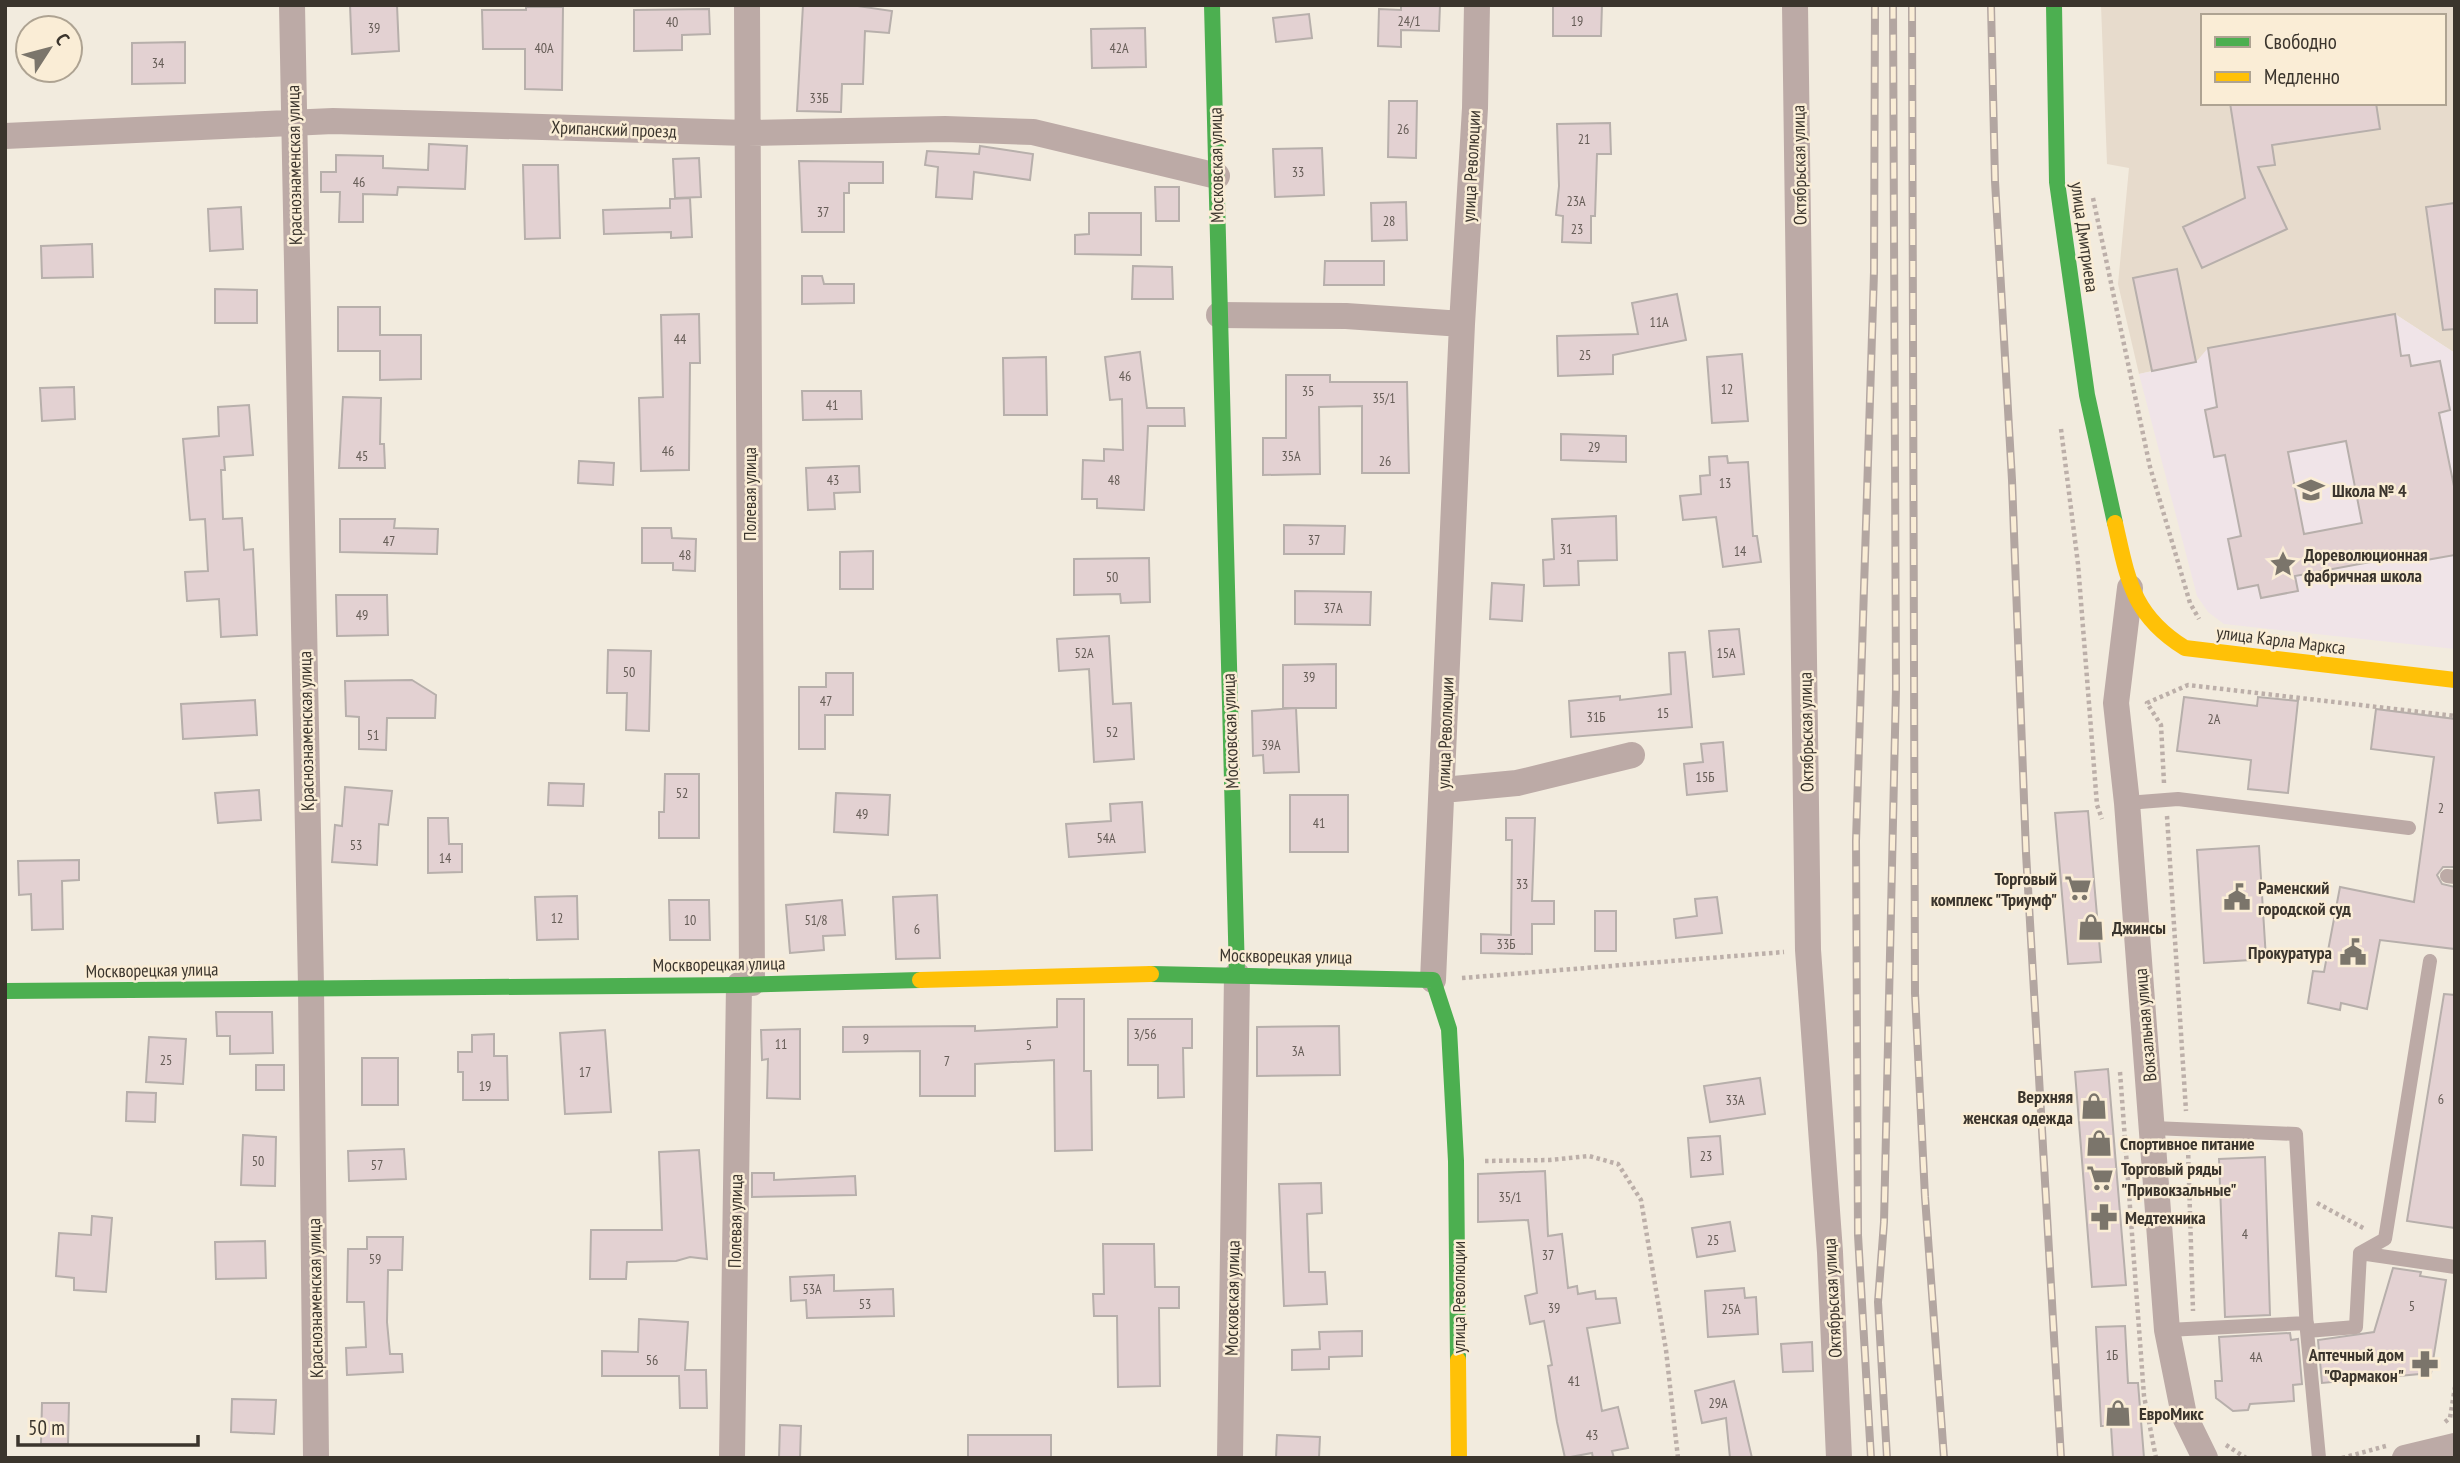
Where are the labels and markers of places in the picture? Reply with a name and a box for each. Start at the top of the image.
school or university icon: Школа № 4 [2296,475,2326,505]
place label: Школа № 4 [2332,479,2407,502]
place label: Дореволюционная фабричная школа [2304,543,2428,587]
place icon: Дореволюционная фабричная школа [2268,549,2298,579]
place label: Торговый комплекс "Триумф" [1931,867,2057,911]
supermarket icon: Торговый комплекс "Триумф" [2063,873,2093,903]
place label: Раменский городской суд [2258,876,2351,920]
public building icon: Раменский городской суд [2222,882,2252,912]
shop icon: Джинсы [2076,912,2106,942]
place label: Джинсы [2112,916,2166,939]
public building icon: Прокуратура [2338,937,2368,967]
place label: Прокуратура [2248,941,2332,964]
place label: Верхняя женская одежда [1962,1085,2073,1129]
shop icon: Верхняя женская одежда [2079,1091,2109,1121]
shop icon: Спортивное питание [2084,1128,2114,1158]
place label: Спортивное питание [2120,1132,2255,1155]
place label: Торговый ряды "Привокзальные" [2121,1157,2237,1201]
supermarket icon: Торговый ряды "Привокзальные" [2085,1163,2115,1193]
pharmacy icon: Медтехника [2089,1202,2119,1232]
place label: Медтехника [2125,1206,2206,1229]
place label: Аптечный дом "Фармакон" [2308,1343,2404,1387]
pharmacy icon: Аптечный дом "Фармакон" [2410,1349,2440,1379]
shop icon: ЕвроМикс [2103,1398,2133,1428]
place label: ЕвроМикс [2139,1402,2205,1425]

